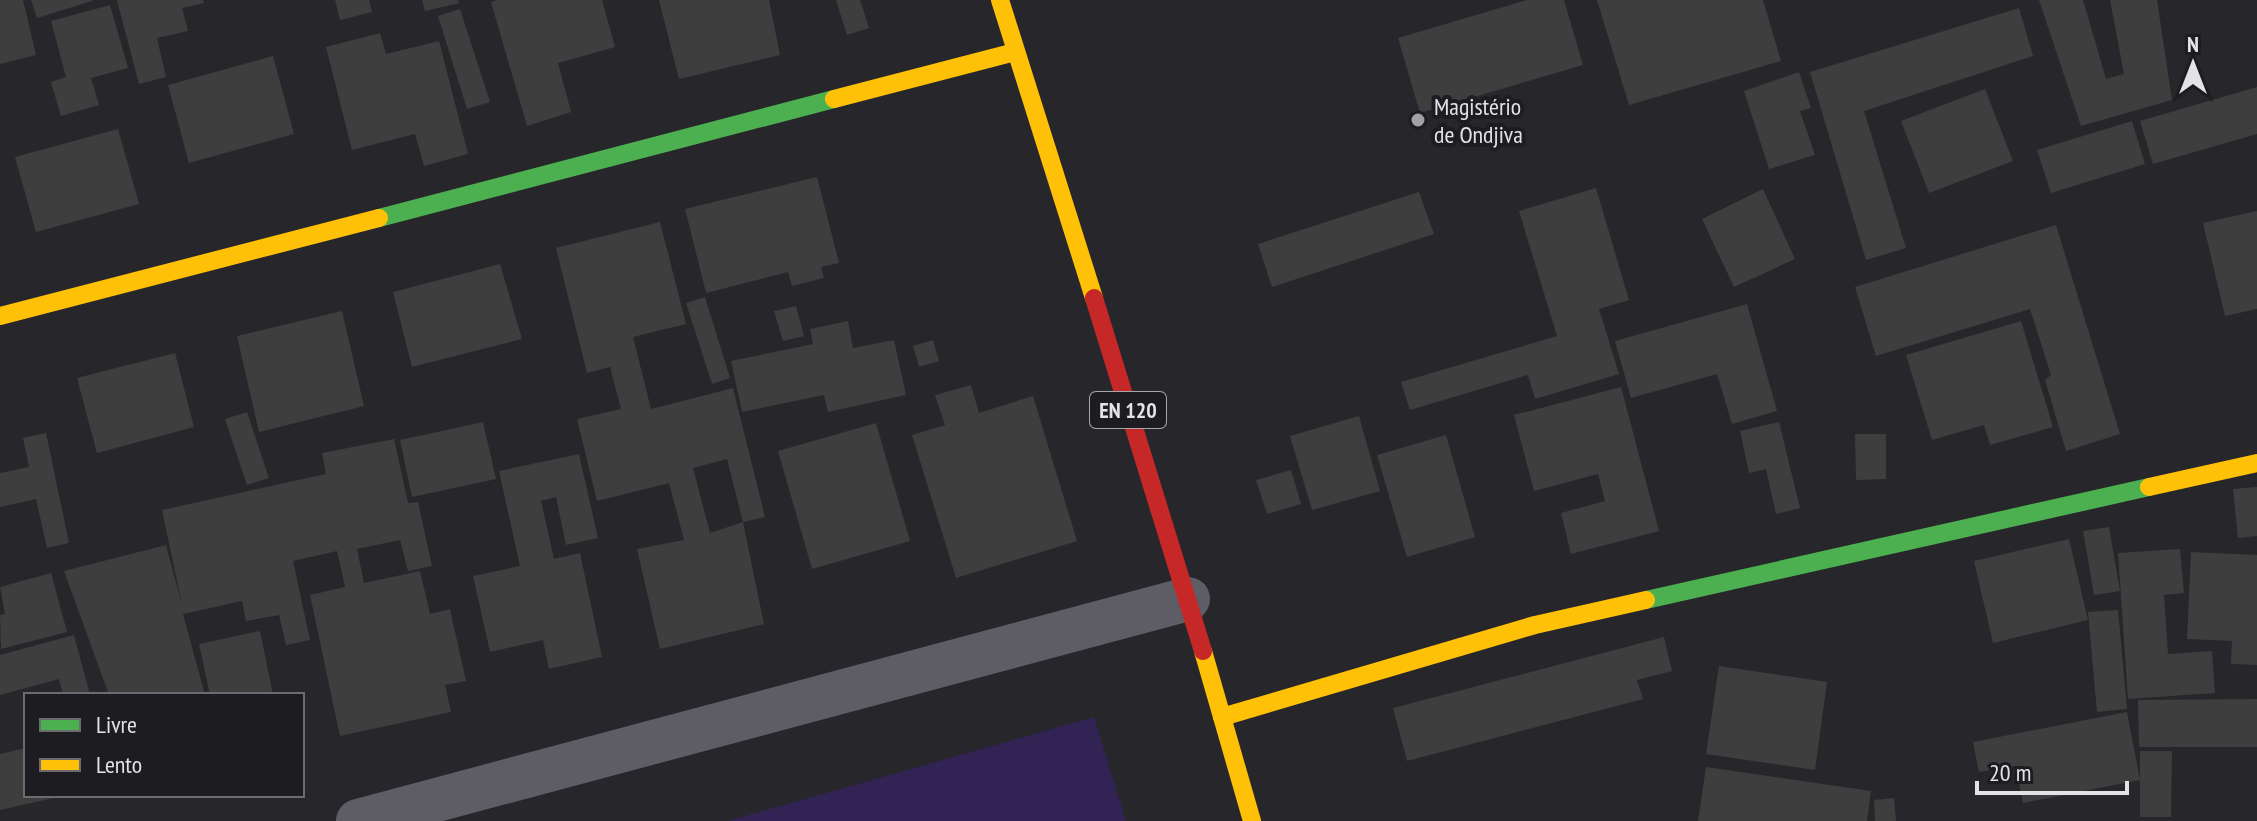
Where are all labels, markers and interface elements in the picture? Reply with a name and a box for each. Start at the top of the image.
north arrow [2153,24,2233,104]
text: N [2187,30,2199,58]
place label: Magistério de Ondjiva [1434,91,1523,150]
marker: Magistério de Ondjiva [1409,111,1427,129]
road number: EN 120 [1090,392,1166,428]
legend [24,693,304,797]
text: Livre [96,709,137,740]
scale bar [1977,745,2127,795]
text: Lento [96,749,142,780]
text: 20 m [1989,757,2031,788]

